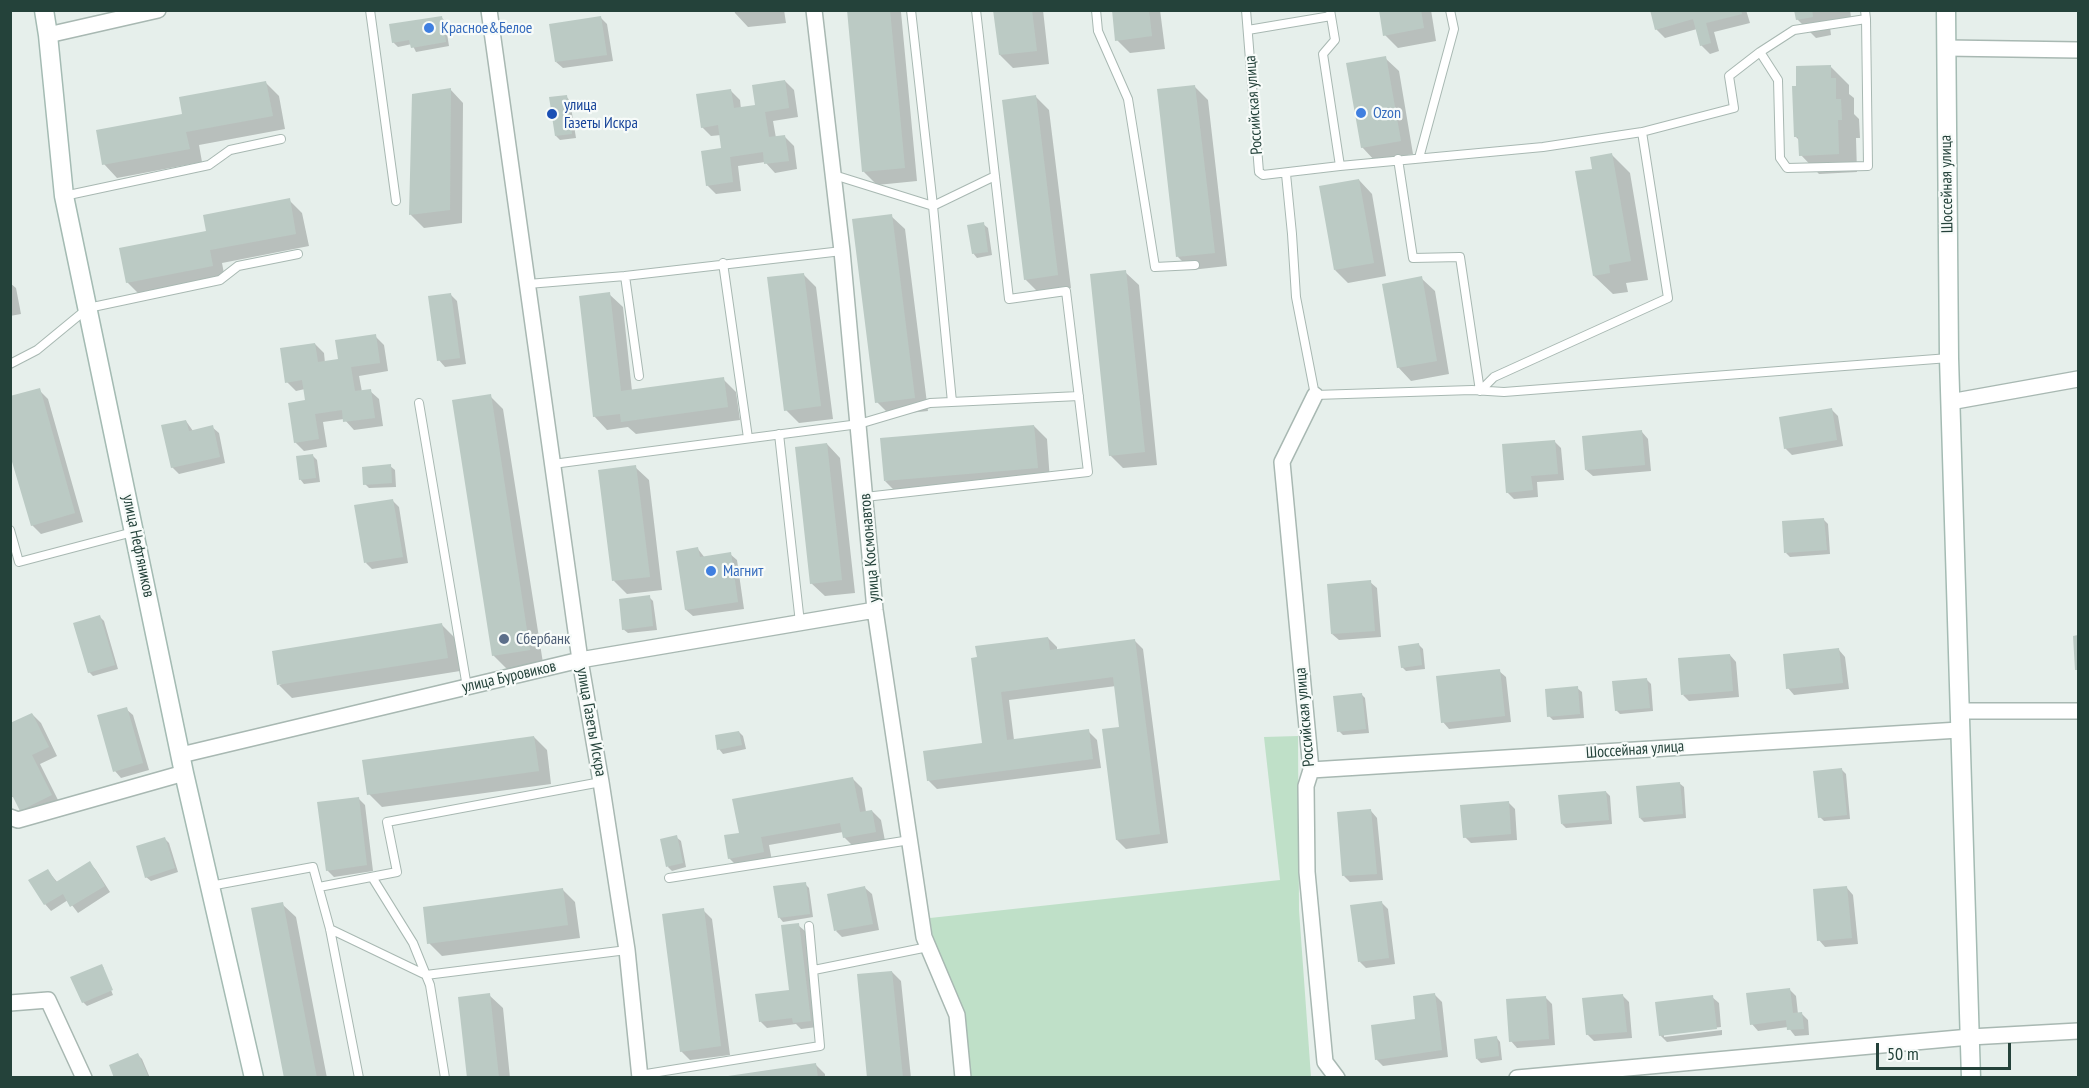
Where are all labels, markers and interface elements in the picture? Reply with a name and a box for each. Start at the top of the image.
place label: Красное&Белое [441,18,532,38]
marker: Красное&Белое [422,21,436,35]
street label: Российская улица [1241,55,1267,155]
place label: улица Газеты Искра [564,95,638,133]
place label: Ozon [1373,103,1401,123]
marker: Ozon [1354,106,1368,120]
marker: улица Газеты Искра [545,107,559,121]
street label: Шоссейная улица [1937,135,1957,233]
street label: улица Нефтяников [118,493,158,599]
street label: улица Космонавтов [856,493,884,603]
place label: Магнит [723,561,763,581]
marker: Магнит [704,564,718,578]
place label: Сбербанк [516,629,570,649]
marker: Сбербанк [497,632,511,646]
street label: улица Буровиков [460,657,558,697]
street label: улица Газеты Искра [572,666,610,778]
street label: Российская улица [1291,667,1319,767]
street label: Шоссейная улица [1585,737,1685,763]
scale bar [1879,1031,2014,1069]
text: 50 m [1887,1042,1919,1065]

